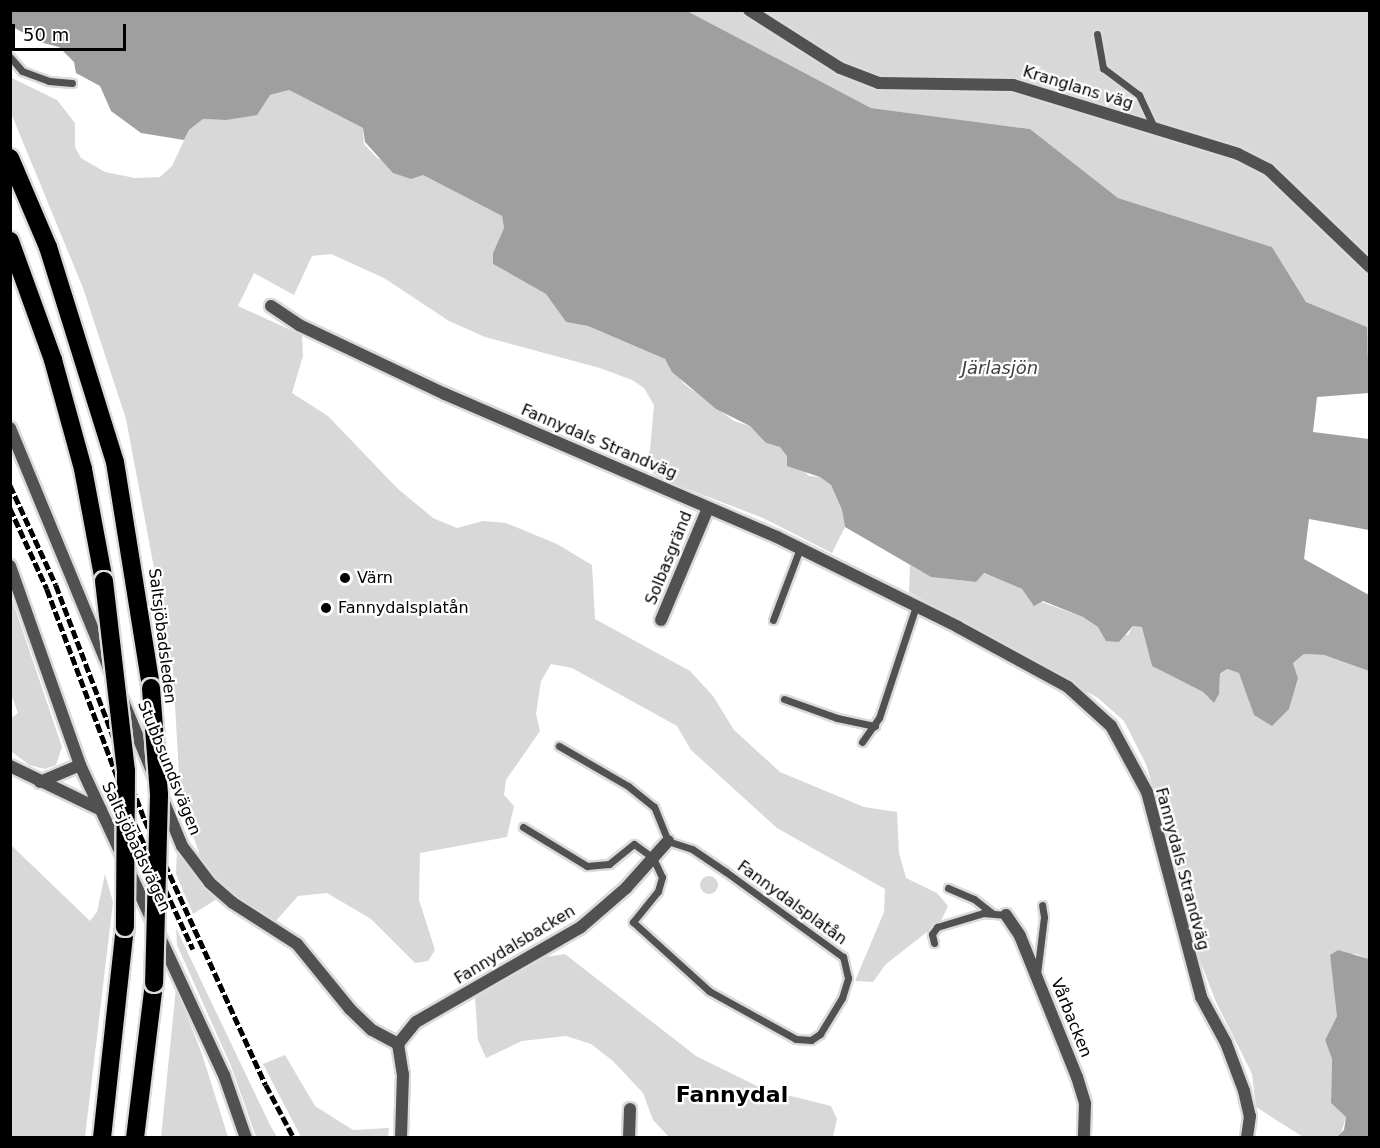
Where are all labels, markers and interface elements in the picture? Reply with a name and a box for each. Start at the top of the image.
scale bar [15,12,129,50]
text: 50 m [23,24,69,45]
street label: Kranglans väg [1020,62,1136,114]
water label: Järlasjön [962,357,1038,379]
street label: Fannydals Strandväg [518,400,680,484]
street label: Solbasgränd [641,508,697,608]
street label: Saltsjöbadsleden [144,567,180,705]
place label: Värn [357,568,393,588]
marker: Värn [338,571,352,585]
place label: Fannydalsplatån [338,598,469,618]
marker: Fannydalsplatån [319,601,333,615]
street label: Stubbsundsvägen [133,698,205,838]
street label: Saltsjöbadsvägen [97,779,175,915]
street label: Fannydals Strandväg [1151,786,1213,952]
street label: Fannydalsplatån [734,857,850,949]
street label: Fannydalsbacken [451,901,579,989]
street label: Vårbacken [1046,976,1096,1060]
district label: Fannydal [676,1082,788,1108]

